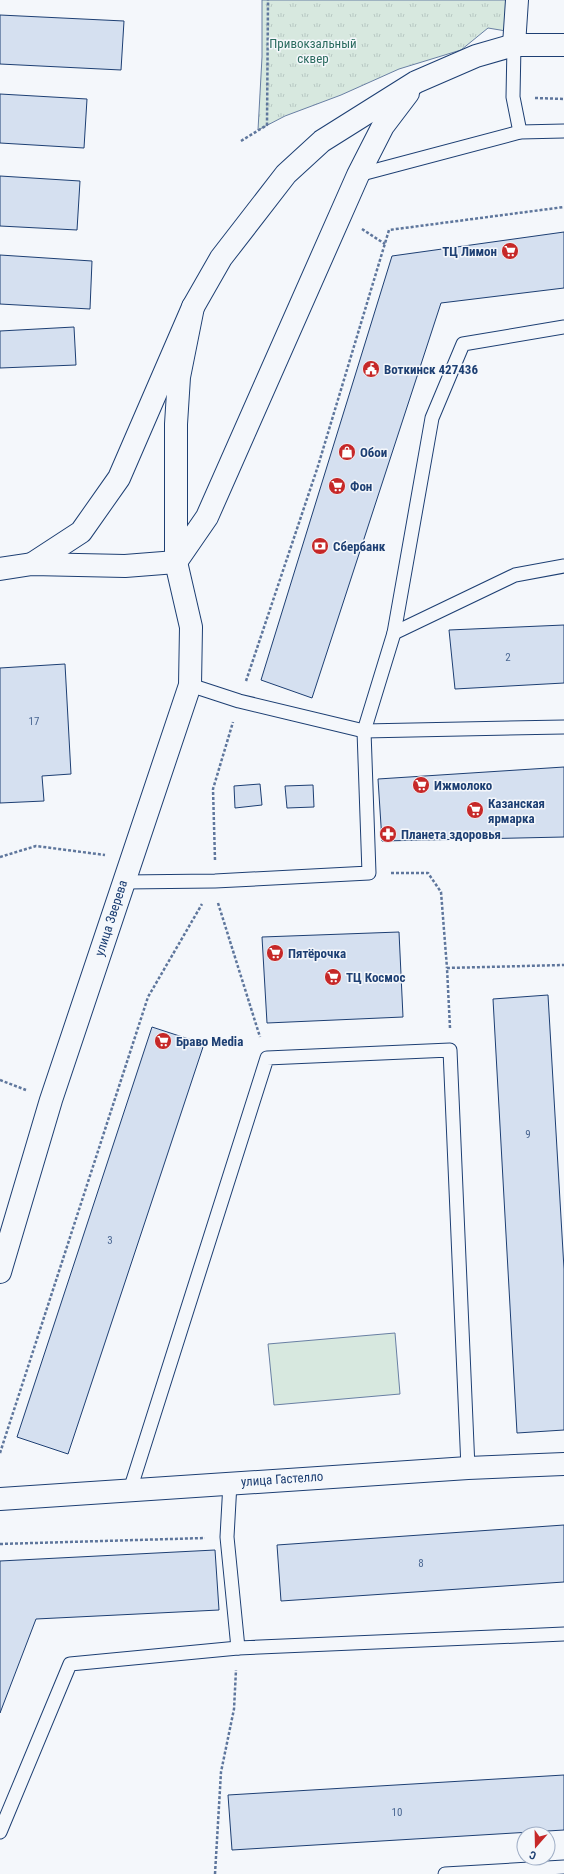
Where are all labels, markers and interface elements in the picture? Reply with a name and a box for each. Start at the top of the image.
park label: Привокзальный сквер [269,36,357,66]
supermarket icon: ТЦ Лимон [500,241,520,261]
place label: ТЦ Лимон [442,244,497,259]
public building icon: Воткинск 427436 [361,359,381,379]
place label: Воткинск 427436 [384,362,478,377]
shop icon: Обои [337,442,357,462]
place label: Обои [360,445,387,460]
supermarket icon: Фон [327,476,347,496]
place label: Фон [350,479,372,494]
bank icon: Сбербанк [310,536,330,556]
place label: Сбербанк [333,539,386,554]
house number: 2 [505,651,511,664]
house number: 17 [29,715,39,728]
supermarket icon: Ижмолоко [411,775,431,795]
place label: Ижмолоко [434,778,493,793]
place label: Казанская ярмарка [488,796,545,826]
supermarket icon: Казанская ярмарка [465,800,485,820]
pharmacy icon: Планета здоровья [378,824,398,844]
place label: Планета здоровья [401,827,501,842]
street label: улица Зверева [92,878,130,958]
supermarket icon: Пятёрочка [265,943,285,963]
place label: Пятёрочка [288,946,346,961]
supermarket icon: ТЦ Космос [323,967,343,987]
place label: ТЦ Космос [346,970,405,985]
supermarket icon: Браво Media [153,1031,173,1051]
place label: Браво Media [176,1034,243,1049]
house number: 9 [525,1128,531,1141]
house number: 3 [107,1234,113,1247]
street label: улица Гастелло [240,1469,324,1489]
house number: 8 [418,1557,424,1570]
house number: 10 [392,1806,402,1819]
north arrow [516,1826,556,1866]
text: С [528,1848,538,1862]

